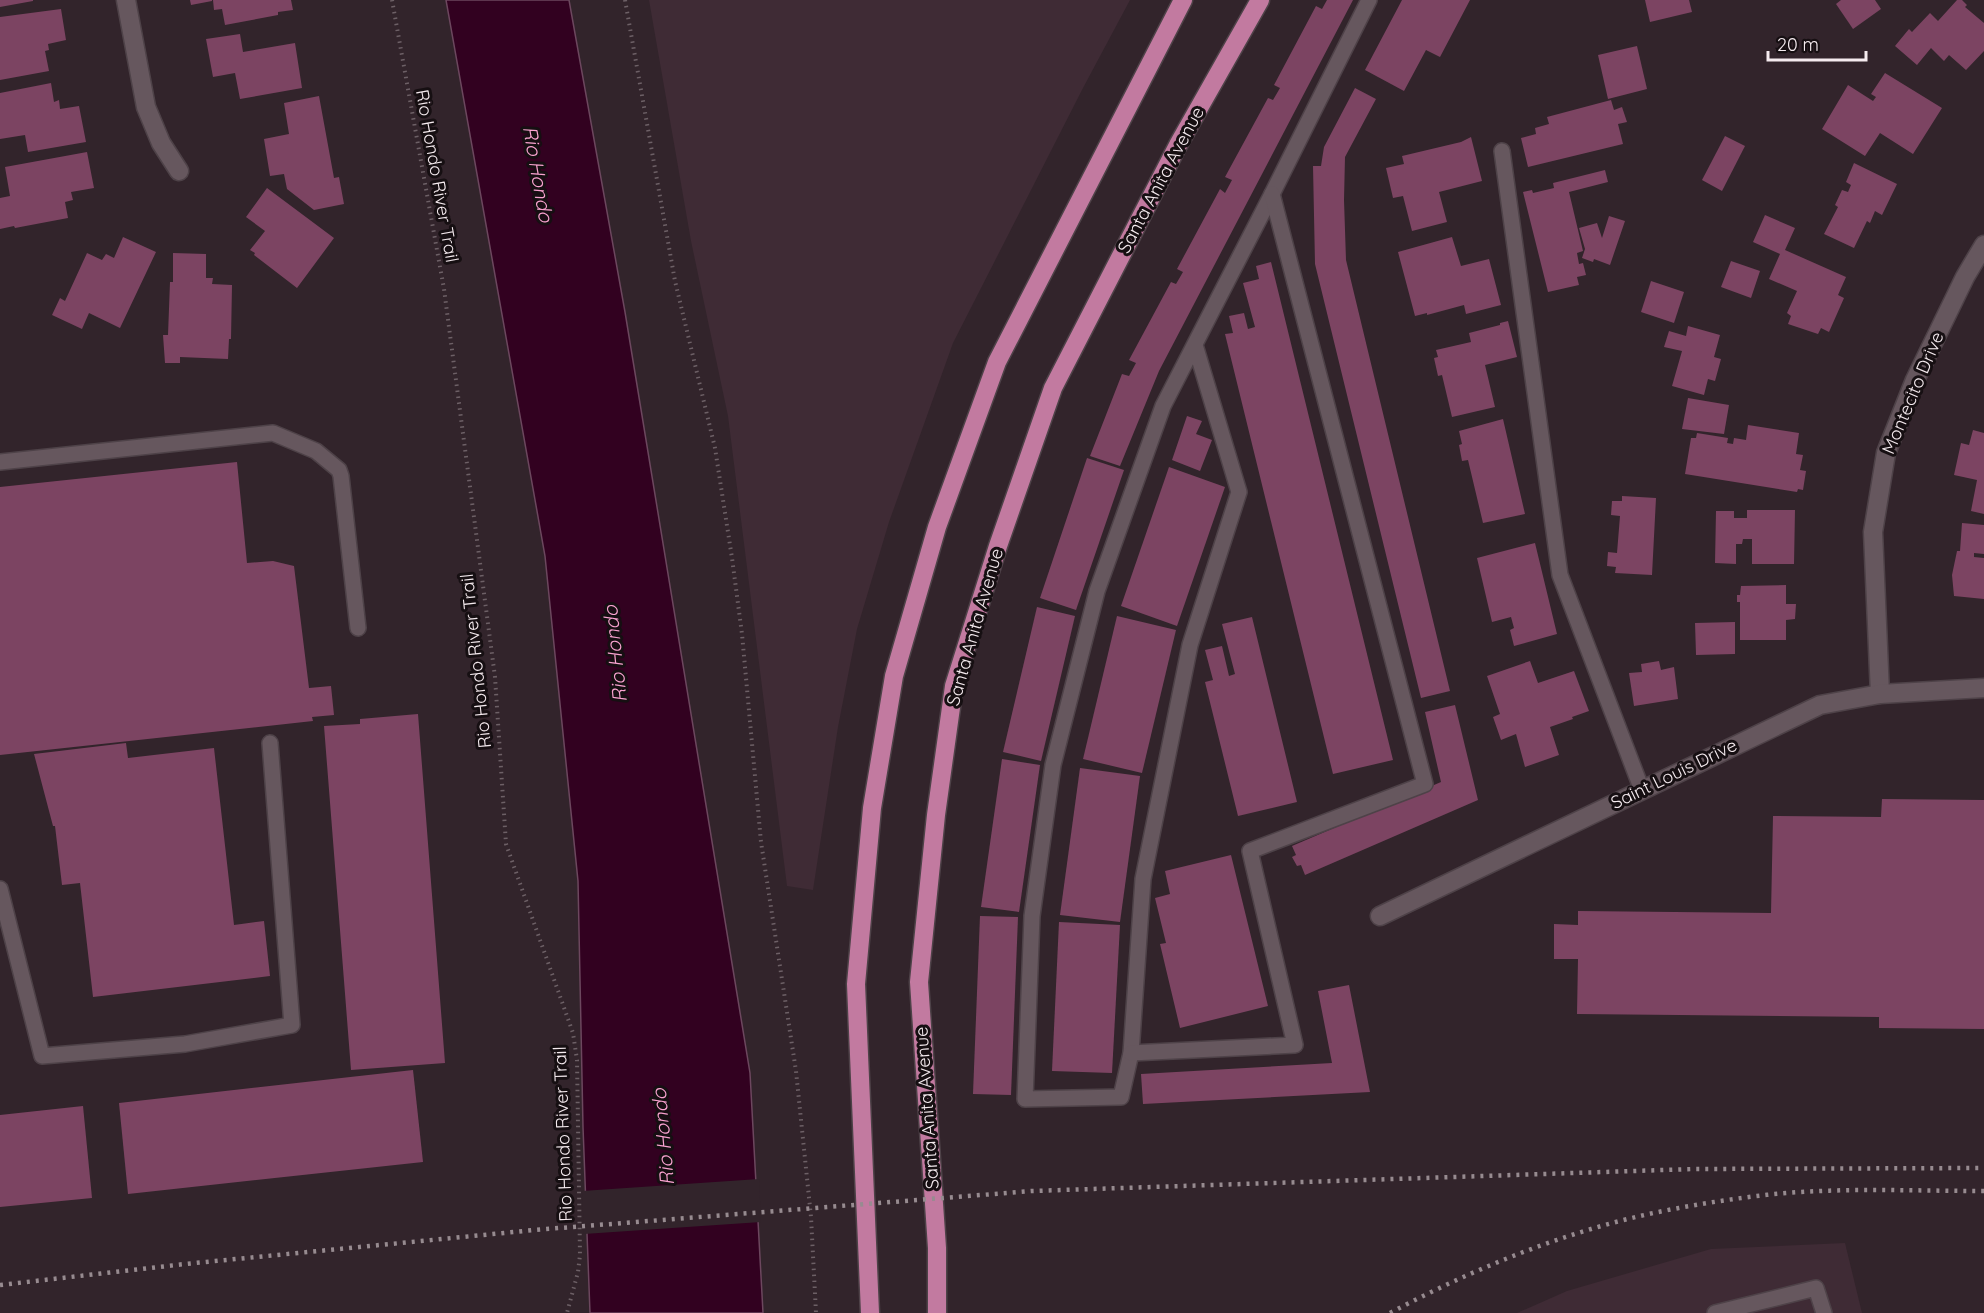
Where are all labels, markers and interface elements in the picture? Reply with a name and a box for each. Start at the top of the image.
scale bar [1768,24,1866,62]
text: 20 m [1777,33,1819,56]
street label: Rio Hondo River Trail [411,88,464,264]
street label: Santa Anita Avenue [1112,103,1209,257]
water label: Rio Hondo [518,124,559,225]
street label: Montecito Drive [1876,328,1949,457]
street label: Santa Anita Avenue [941,545,1008,708]
street label: Rio Hondo River Trail [455,573,496,749]
water label: Rio Hondo [597,603,632,704]
street label: Saint Louis Drive [1607,733,1741,814]
street label: Santa Anita Avenue [909,1026,944,1190]
street label: Rio Hondo River Trail [548,1046,577,1222]
water label: Rio Hondo [646,1086,679,1187]

